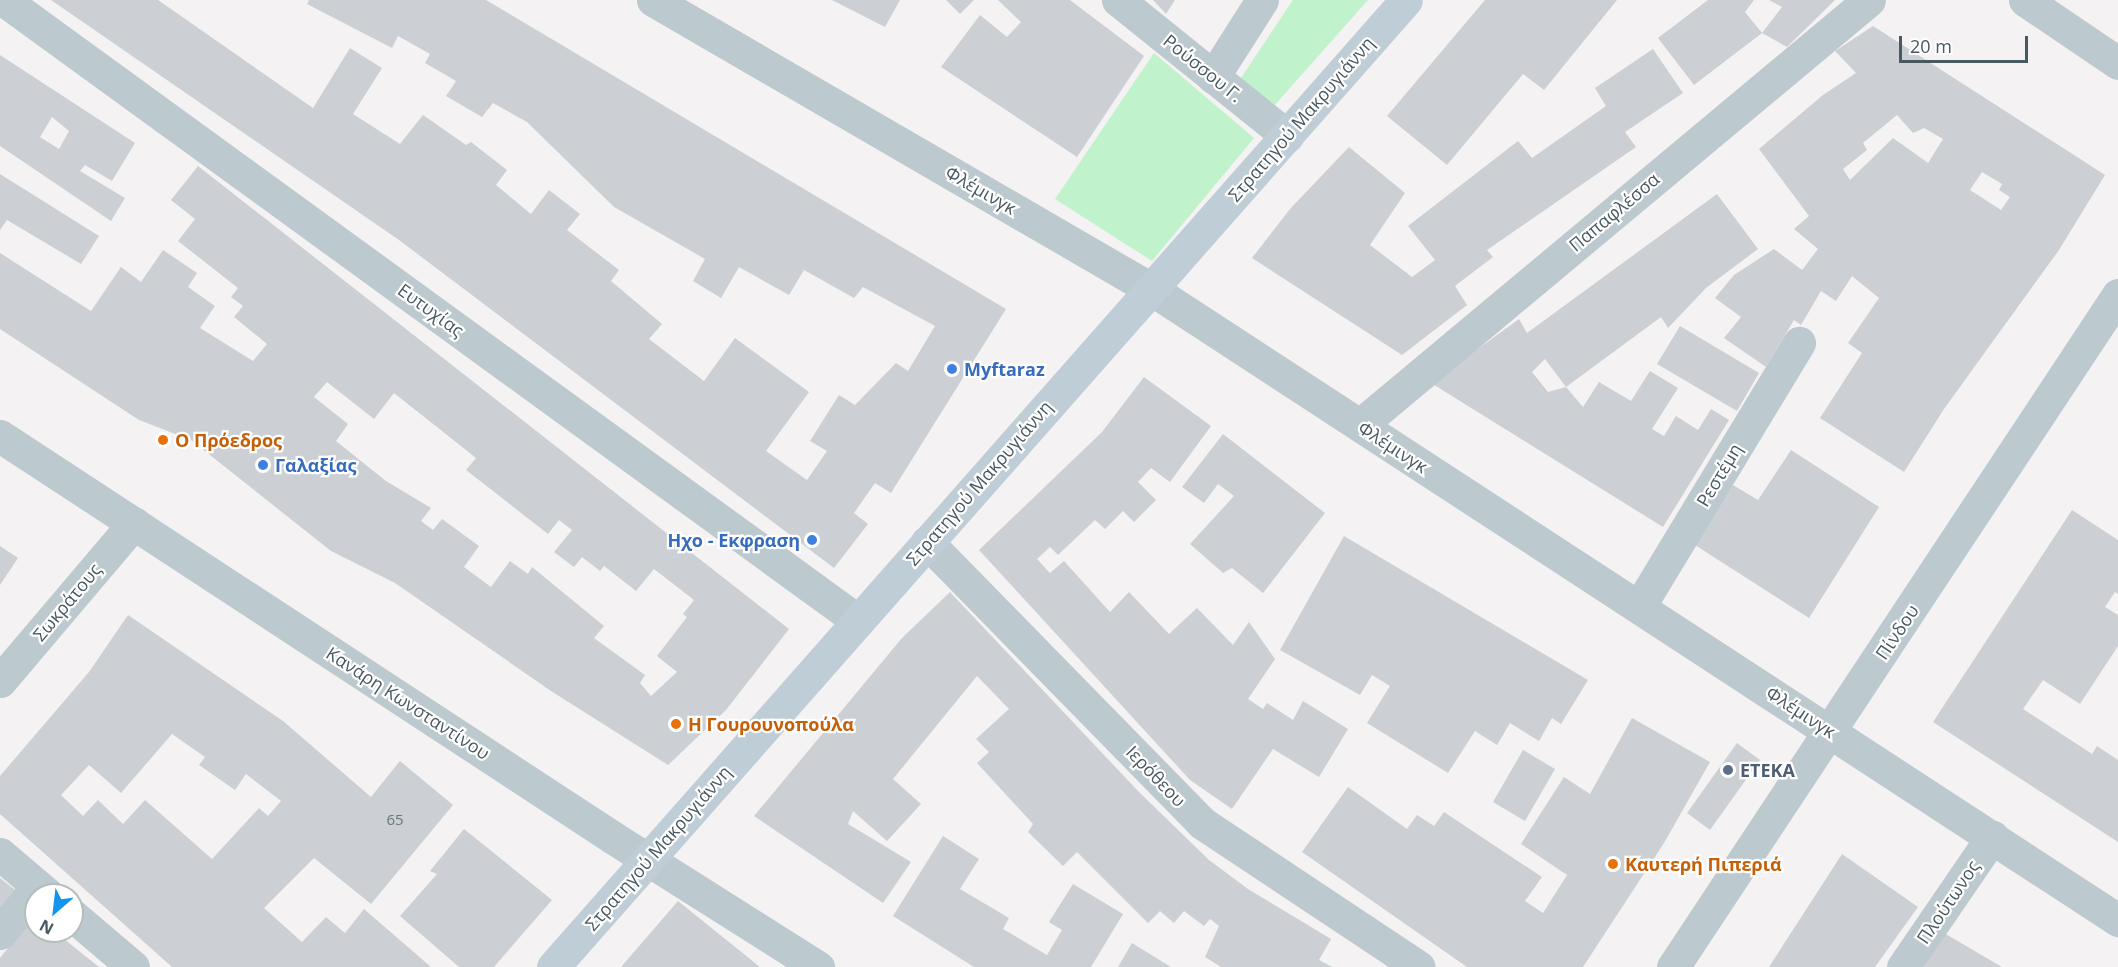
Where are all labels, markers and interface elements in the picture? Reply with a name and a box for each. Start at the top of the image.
scale bar [1902,24,2031,62]
street label: Ρούσσου Γ. [1159,30,1247,106]
street label: Στρατηγού Μακρυγιάννη [1224,32,1378,206]
text: 20 m [1910,34,1952,58]
street label: Φλέμινγκ [942,161,1020,219]
street label: Παπαφλέσσα [1565,168,1663,256]
street label: Ευτυχίας [394,279,468,341]
place label: Myftaraz [964,358,1045,380]
marker: Myftaraz [945,362,959,376]
street label: Στρατηγού Μακρυγιάννη [902,396,1056,570]
street label: Φλέμινγκ [1354,417,1432,477]
place label: Ο Πρόεδρος [175,429,282,451]
marker: Ο Πρόεδρος [156,433,170,447]
street label: Ρεστέμη [1692,440,1746,510]
place label: Γαλαξίας [275,454,356,476]
marker: Γαλαξίας [256,458,270,472]
place label: Ηχο - Εκφραση [667,529,800,551]
marker: Ηχο - Εκφραση [805,533,819,547]
street label: Σωκράτους [28,559,106,645]
street label: Πίνδου [1871,600,1923,664]
street label: Κανάρη Κωνσταντίνου [322,642,494,764]
street label: Φλέμινγκ [1762,682,1840,742]
place label: Η Γουρουνοπούλα [688,713,854,735]
marker: Η Γουρουνοπούλα [669,717,683,731]
street label: Ιερόθεου [1122,741,1190,811]
place label: ΕΤΕΚΑ [1740,759,1795,781]
street label: Στρατηγού Μακρυγιάννη [581,761,735,935]
marker: ΕΤΕΚΑ [1721,763,1735,777]
house number: 65 [386,811,404,829]
place label: Καυτερή Πιπεριά [1625,853,1782,875]
street label: Πλούτωνος [1912,856,1984,948]
marker: Καυτερή Πιπεριά [1606,857,1620,871]
north arrow [24,883,84,943]
text: N [36,914,57,940]

